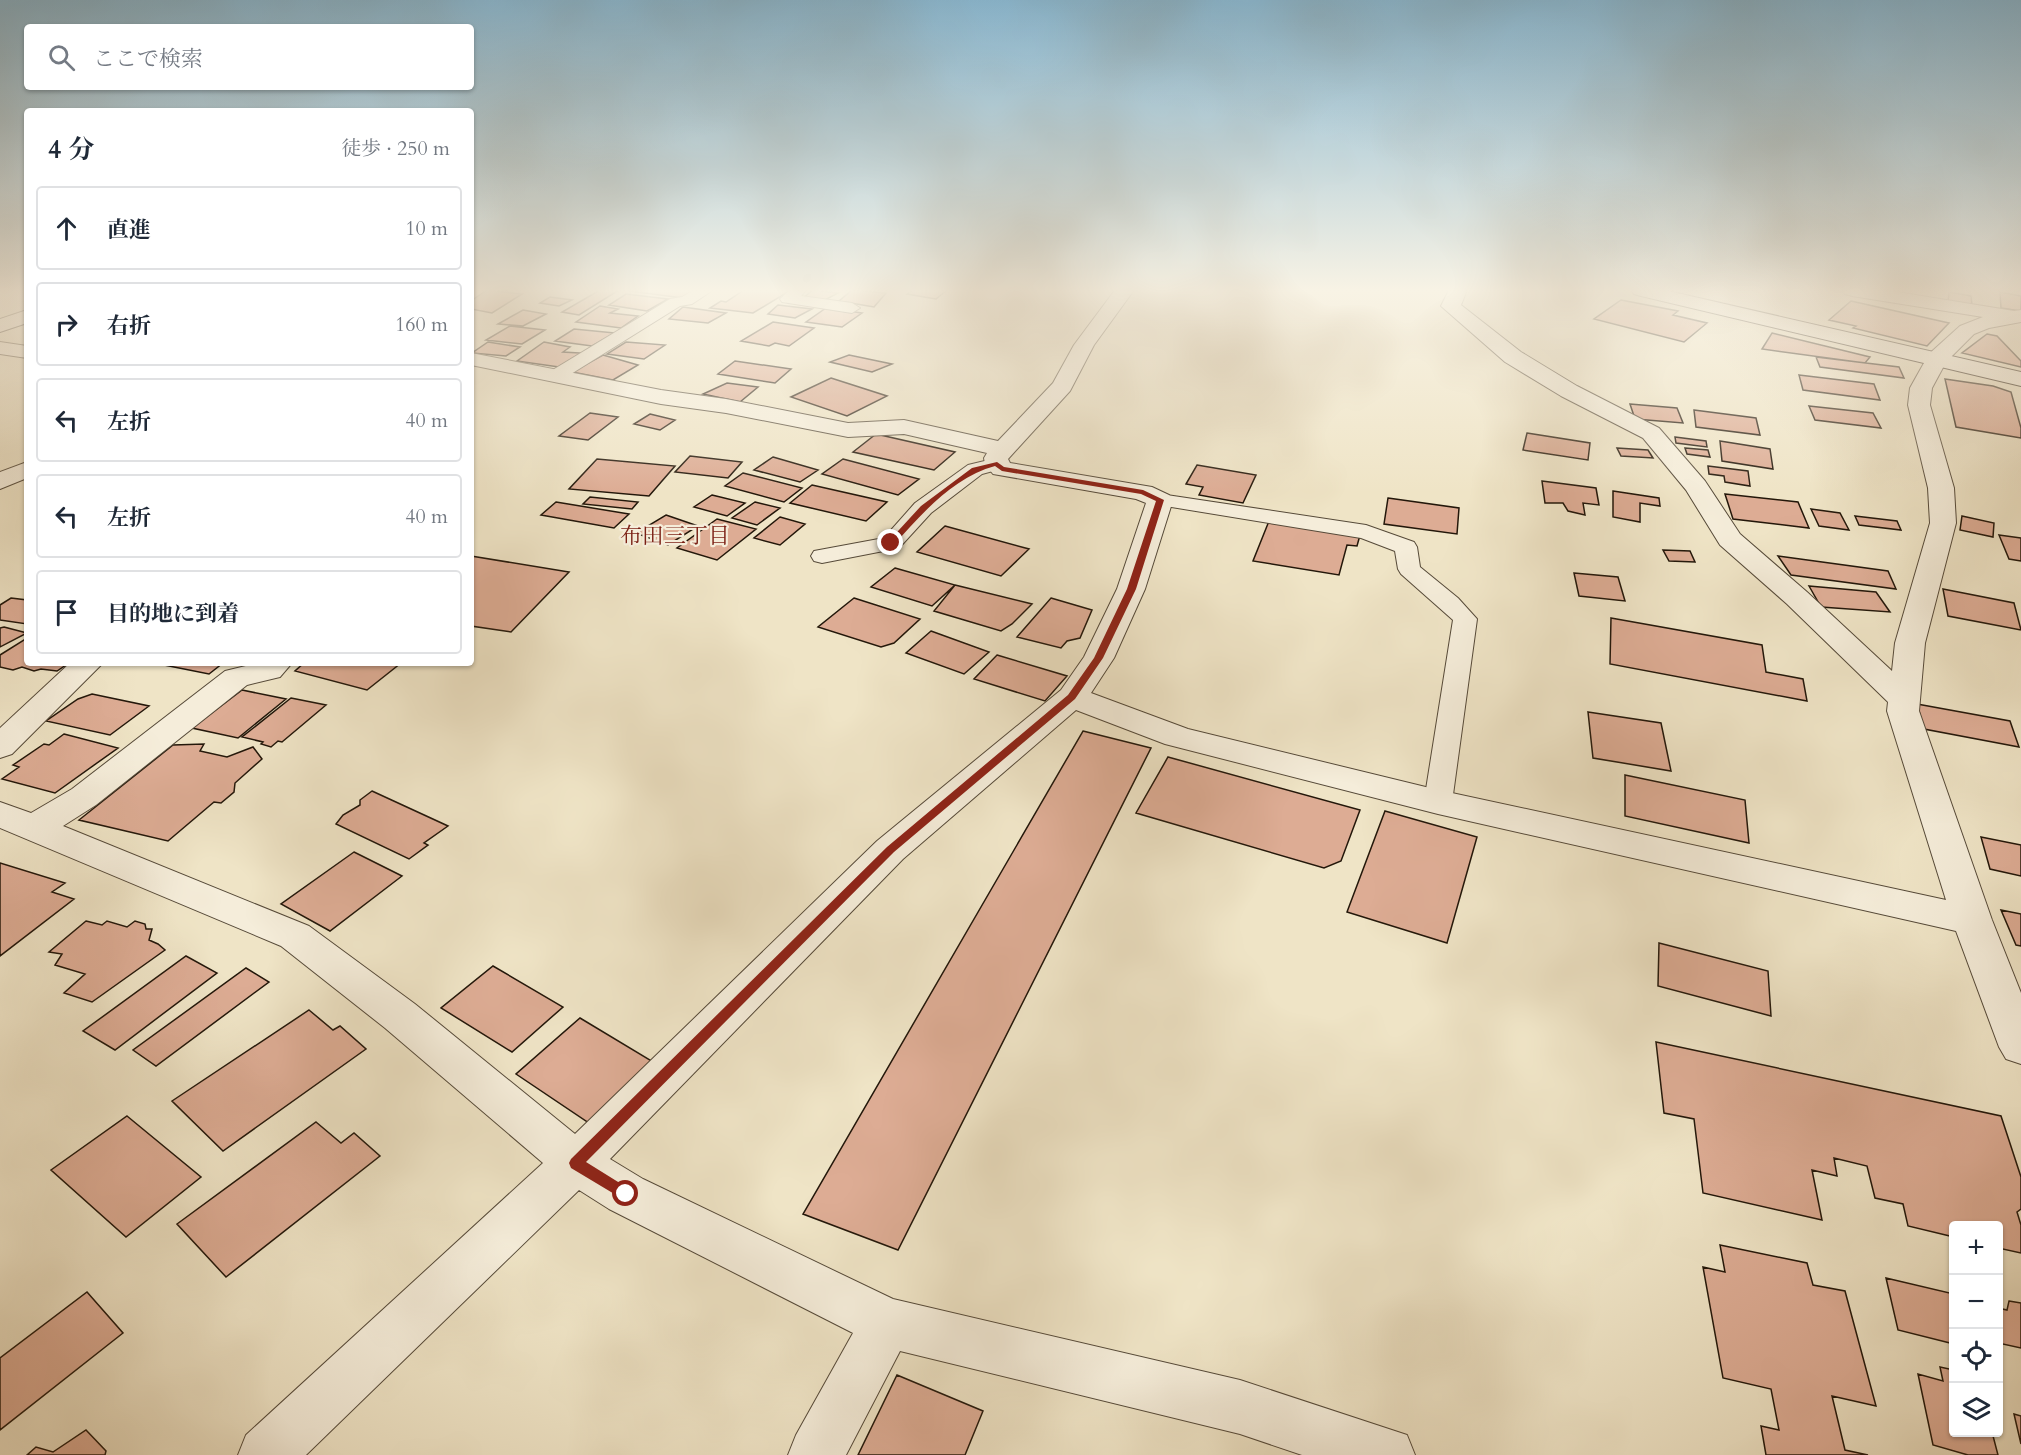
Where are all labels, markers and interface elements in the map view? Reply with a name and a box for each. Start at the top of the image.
search box [24,24,474,90]
icon: search [45,41,78,74]
text: ここで検索 [93,44,203,74]
text: 4 分 [48,132,94,167]
text: 徒歩 · 250 m [341,135,450,162]
icon: ahead [50,212,83,245]
text: 直進 [107,215,151,245]
text: 10 m [405,215,448,242]
icon: right [50,308,83,341]
text: 右折 [107,311,151,341]
text: 160 m [395,311,448,338]
icon: left [50,404,83,437]
text: 左折 [107,407,151,437]
text: 40 m [405,407,448,434]
icon: left [50,500,83,533]
text: 左折 [107,503,151,533]
text: 40 m [405,503,448,530]
district label: 布田三丁目 [620,521,730,551]
route end [877,529,903,555]
icon: arrive [50,596,83,629]
text: 目的地に到着 [107,599,239,629]
route start [612,1180,638,1206]
map controls [1949,1221,2003,1437]
button: + [1949,1221,2003,1275]
button: − [1949,1275,2003,1329]
button: locate [1949,1329,2003,1383]
button: layers [1949,1383,2003,1437]

